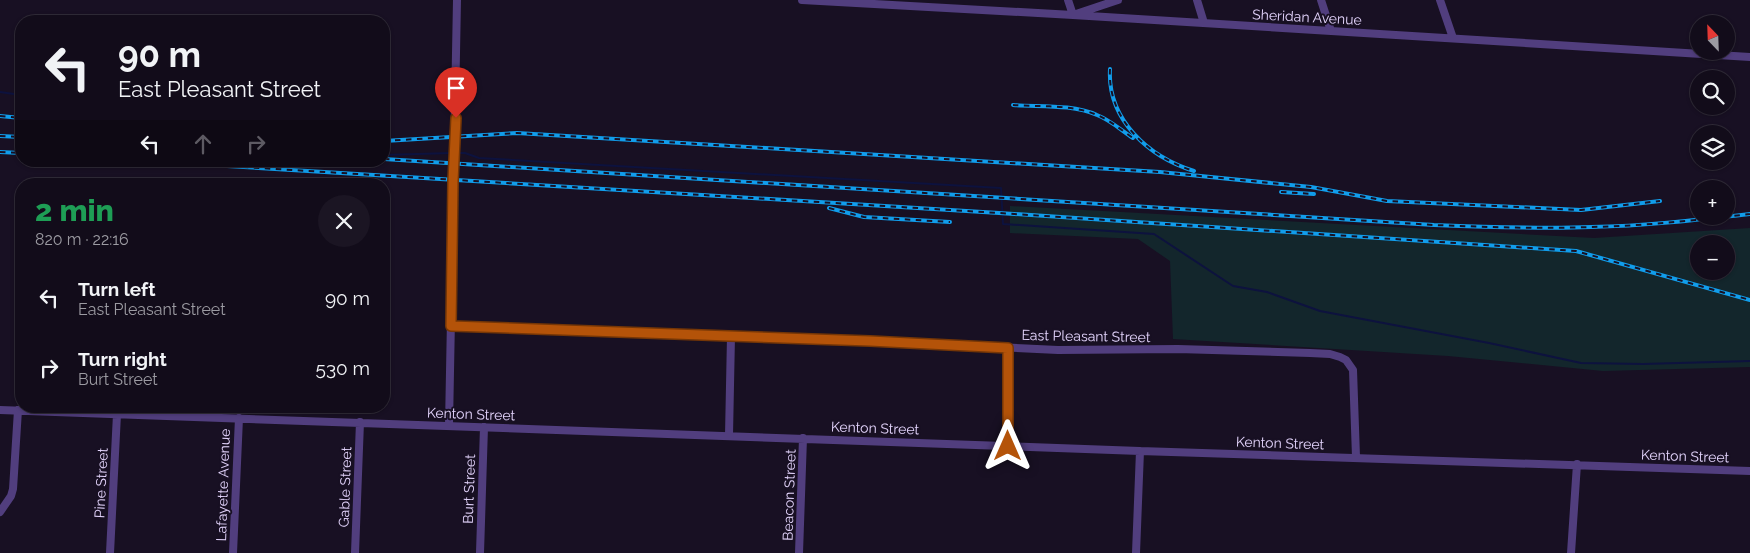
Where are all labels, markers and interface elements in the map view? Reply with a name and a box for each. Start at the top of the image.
street label: Sheridan Avenue [1252,6,1362,28]
north arrow [1690,15,1735,60]
map controls [1690,15,1735,280]
text: 90 m [118,34,201,75]
icon: left [35,35,100,100]
pin [435,67,477,118]
button: search [1690,70,1735,115]
icon: arrive [442,74,470,102]
text: East Pleasant Street [118,76,321,102]
button: layers [1690,125,1735,170]
icon: left [136,130,164,158]
icon: ahead [189,130,217,158]
icon: right [242,130,270,158]
button: + [1690,180,1735,225]
text: 2 min [35,193,114,228]
button: close [318,195,370,247]
text: 820 m · 22:16 [35,230,129,249]
button: − [1690,235,1735,280]
text: Turn left [78,278,155,300]
icon: left [35,284,63,312]
text: 90 m [325,287,370,309]
text: East Pleasant Street [78,300,226,319]
street label: East Pleasant Street [1021,327,1151,345]
text: Turn right [78,348,167,370]
icon: right [35,354,63,382]
text: 530 m [316,357,370,379]
text: Burt Street [78,370,158,389]
street label: Kenton Street [427,404,516,424]
street label: Kenton Street [831,418,920,438]
position arrow [981,419,1033,471]
street label: Lafayette Avenue [213,428,233,542]
street label: Kenton Street [1236,433,1325,453]
street label: Gable Street [336,446,354,528]
street label: Kenton Street [1641,446,1730,466]
street label: Pine Street [91,447,111,519]
street label: Beacon Street [779,449,799,541]
street label: Burt Street [460,454,478,524]

